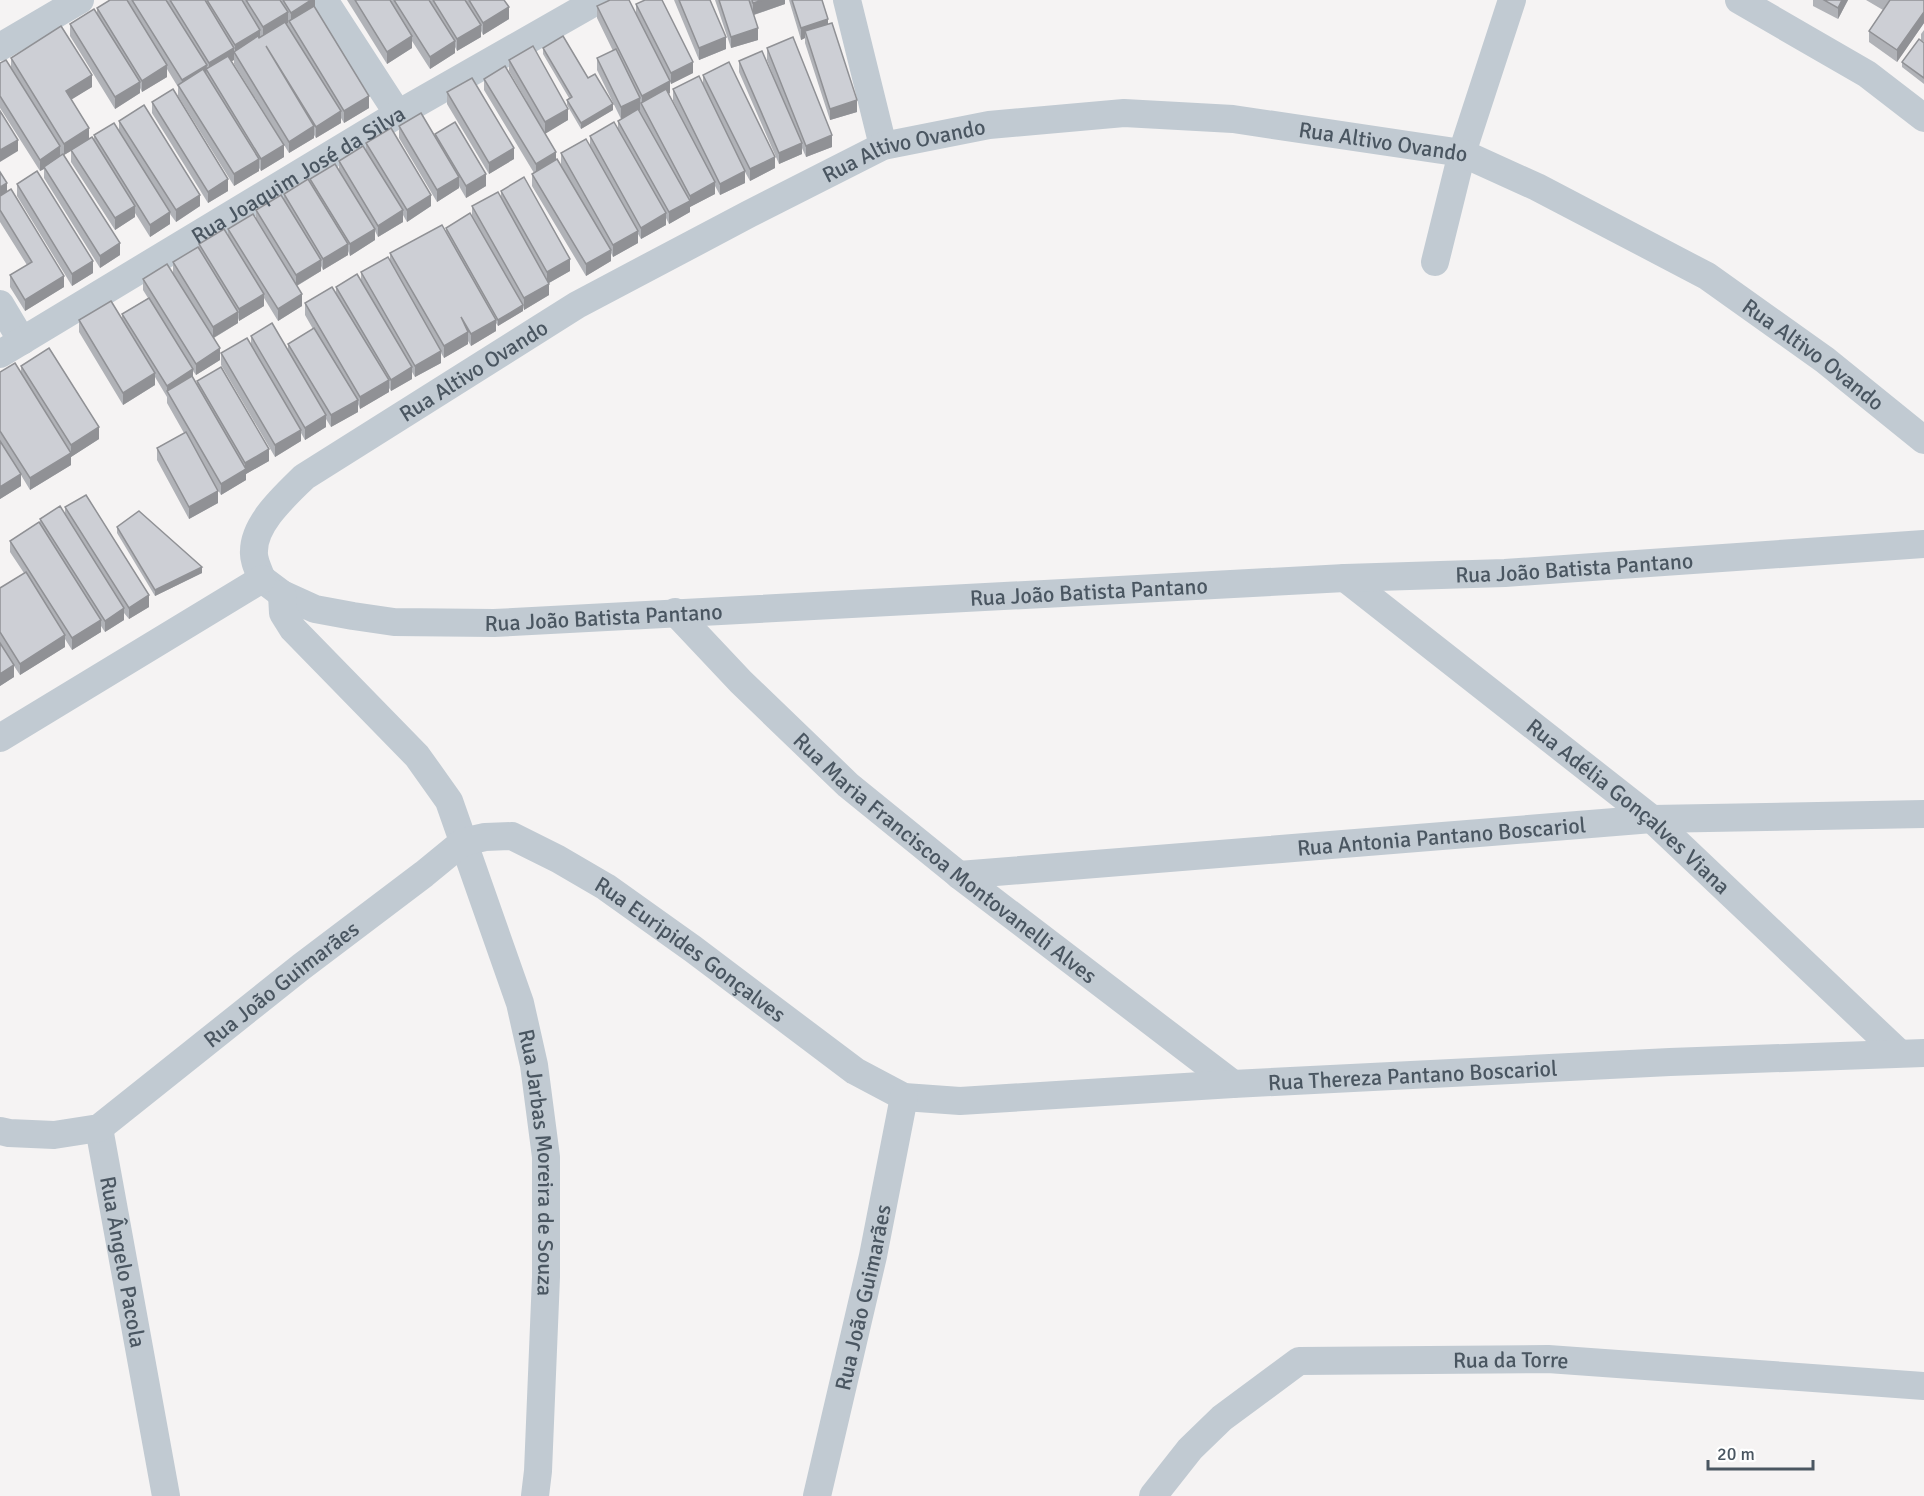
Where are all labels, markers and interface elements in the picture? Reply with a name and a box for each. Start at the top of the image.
street label: Rua Joaquim José da Silva [186,100,410,250]
street label: Rua Altivo Ovando [818,113,988,189]
street label: Rua Altivo Ovando [1297,116,1469,168]
street label: Rua Altivo Ovando [1737,293,1890,416]
street label: Rua Altivo Ovando [394,314,553,428]
street label: Rua João Batista Pantano [1455,547,1694,589]
street label: Rua João Batista Pantano [969,572,1209,612]
street label: Rua João Batista Pantano [484,598,723,637]
street label: Rua Adélia Gonçalves Viana [1521,713,1736,900]
street label: Rua Maria Franciscoa Montovanelli Alves [788,727,1102,989]
street label: Rua Antonia Pantano Boscariol [1296,811,1587,862]
street label: Rua Euripides Gonçalves [590,871,791,1028]
street label: Rua João Guimarães [198,915,364,1053]
street label: Rua Jarbas Moreira de Souza [512,1026,559,1297]
street label: Rua Thereza Pantano Boscariol [1267,1055,1558,1096]
street label: Rua Ângelo Pacola [94,1174,152,1350]
street label: Rua João Guimarães [829,1202,897,1393]
street label: Rua da Torre [1453,1346,1570,1374]
scale bar [1708,1433,1813,1471]
text: 20 m [1717,1443,1755,1465]

